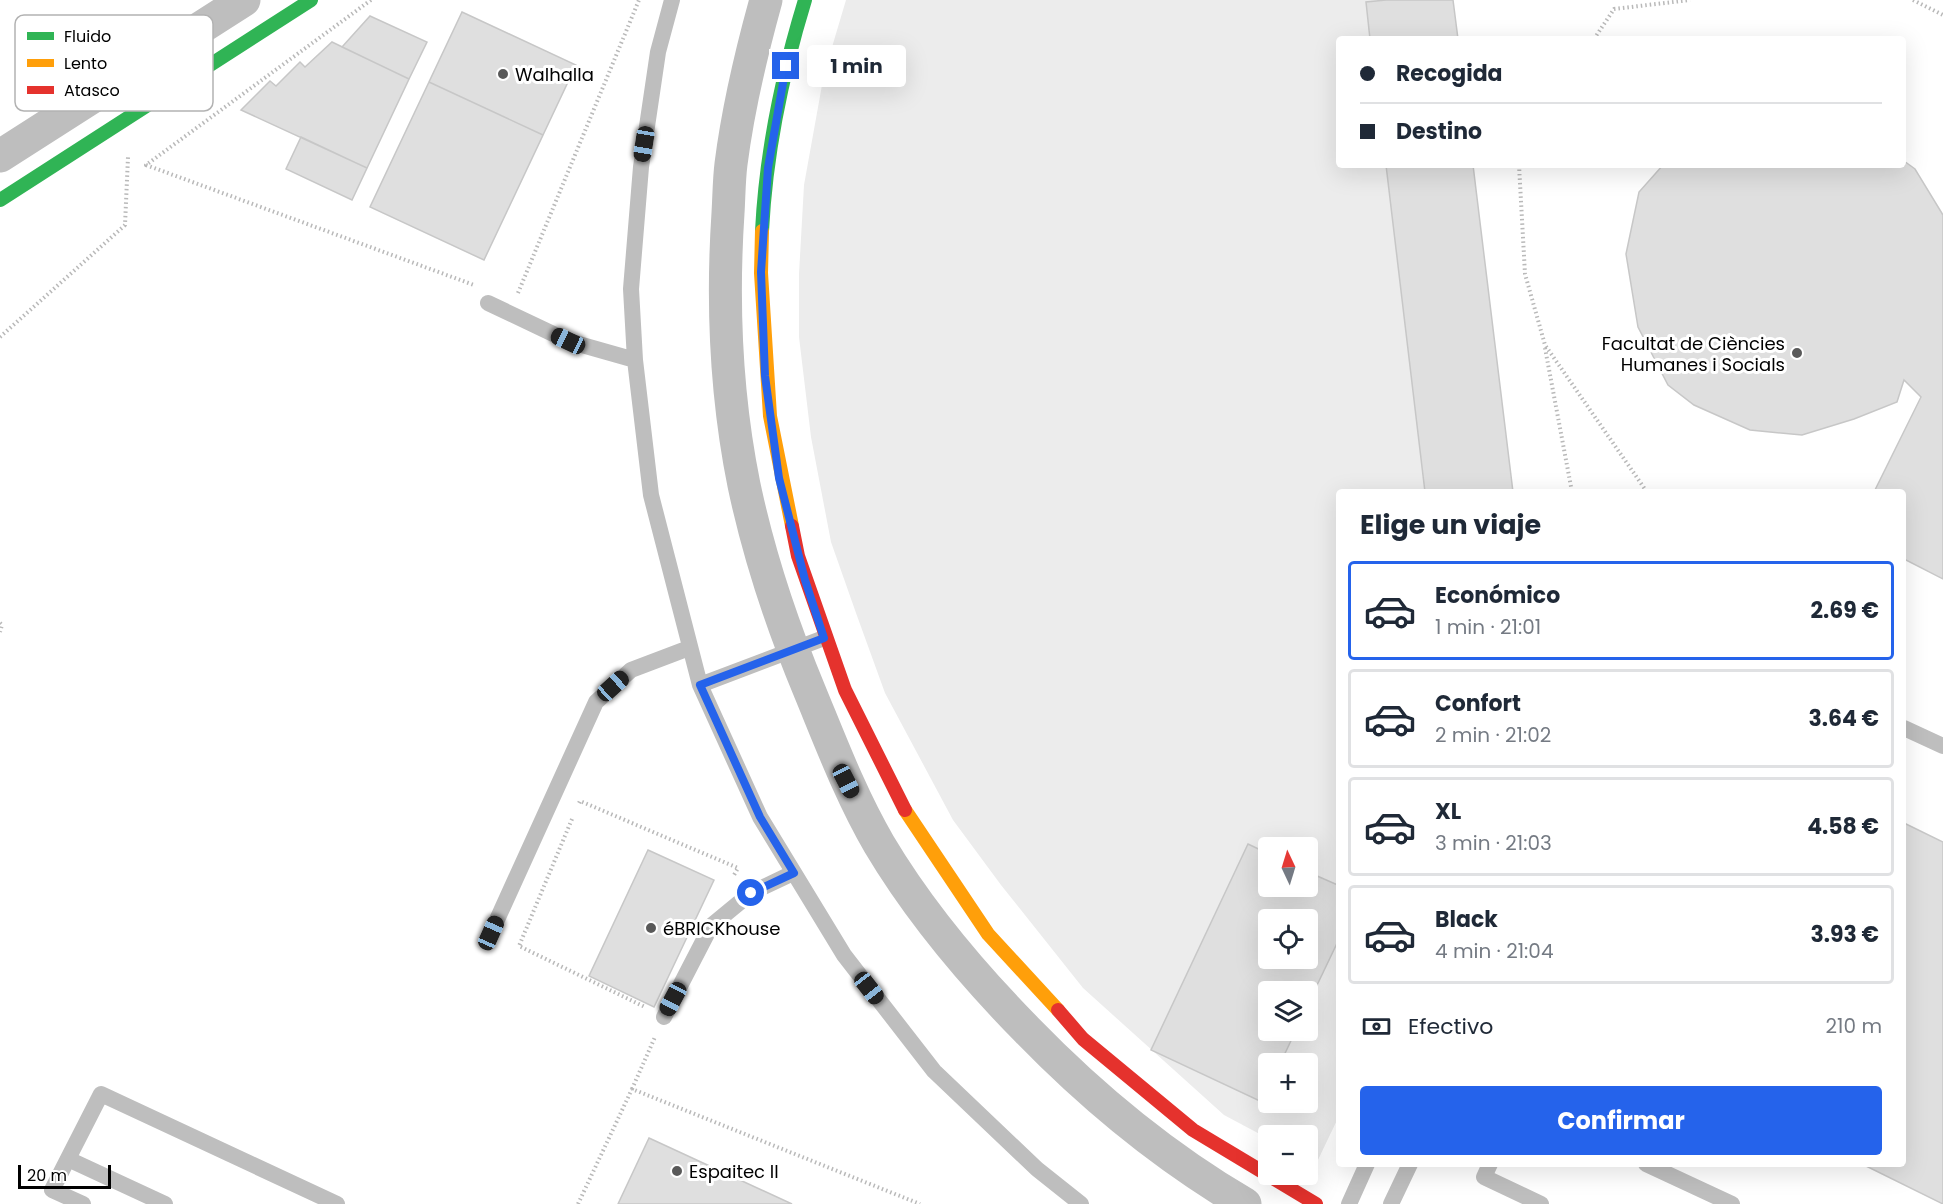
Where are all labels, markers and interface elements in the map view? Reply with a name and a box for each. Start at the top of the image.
legend [15,15,213,111]
text: Fluido [64,25,111,48]
callout: 1 min [807,45,906,87]
text: Lento [64,52,107,75]
route end [772,52,799,79]
text: 1 min [830,52,883,80]
text: Recogida [1396,58,1503,89]
place label: Walhalla [515,62,594,87]
marker: Walhalla [496,67,510,81]
text: Atasco [64,79,120,102]
text: Destino [1396,116,1482,147]
car [632,125,656,163]
car [548,325,588,357]
place label: Facultat de Ciències Humanes i Socials [1602,331,1785,377]
marker: Facultat de Ciències Humanes i Socials [1790,346,1804,360]
text: Elige un viaje [1360,506,1541,543]
text: Económico [1435,580,1560,611]
icon: car [1363,584,1417,638]
text: 2.69 € [1811,595,1879,626]
text: 1 min · 21:01 [1435,613,1541,641]
car [594,667,632,705]
text: Confort [1435,688,1521,719]
icon: car [1363,692,1417,746]
text: 3.64 € [1808,703,1879,734]
text: 2 min · 21:02 [1435,721,1551,749]
car [830,761,862,801]
text: XL [1435,796,1461,827]
icon: car [1363,800,1417,854]
text: 4.58 € [1807,811,1879,842]
text: 3 min · 21:03 [1435,829,1552,857]
north arrow [1258,837,1318,897]
map controls [1258,837,1318,1185]
route start [737,879,764,906]
text: Black [1435,904,1498,935]
icon: car [1363,908,1417,962]
button: locate [1258,909,1318,969]
car [475,913,507,953]
place label: éBRICKhouse [663,916,780,941]
text: 3.93 € [1810,919,1879,950]
marker: éBRICKhouse [644,921,658,935]
text: 4 min · 21:04 [1435,937,1553,965]
car [851,968,887,1008]
car [657,979,689,1019]
button: layers [1258,981,1318,1041]
icon: cash [1360,1010,1393,1043]
text: Efectivo [1408,1011,1493,1042]
text: 210 m [1826,1012,1882,1040]
button: + [1258,1053,1318,1113]
button: Confirmar [1360,1086,1882,1155]
button: − [1258,1125,1318,1185]
place label: Espaitec II [689,1159,779,1184]
scale bar [18,1162,111,1190]
text: 20 m [27,1164,67,1187]
marker: Espaitec II [670,1164,684,1178]

